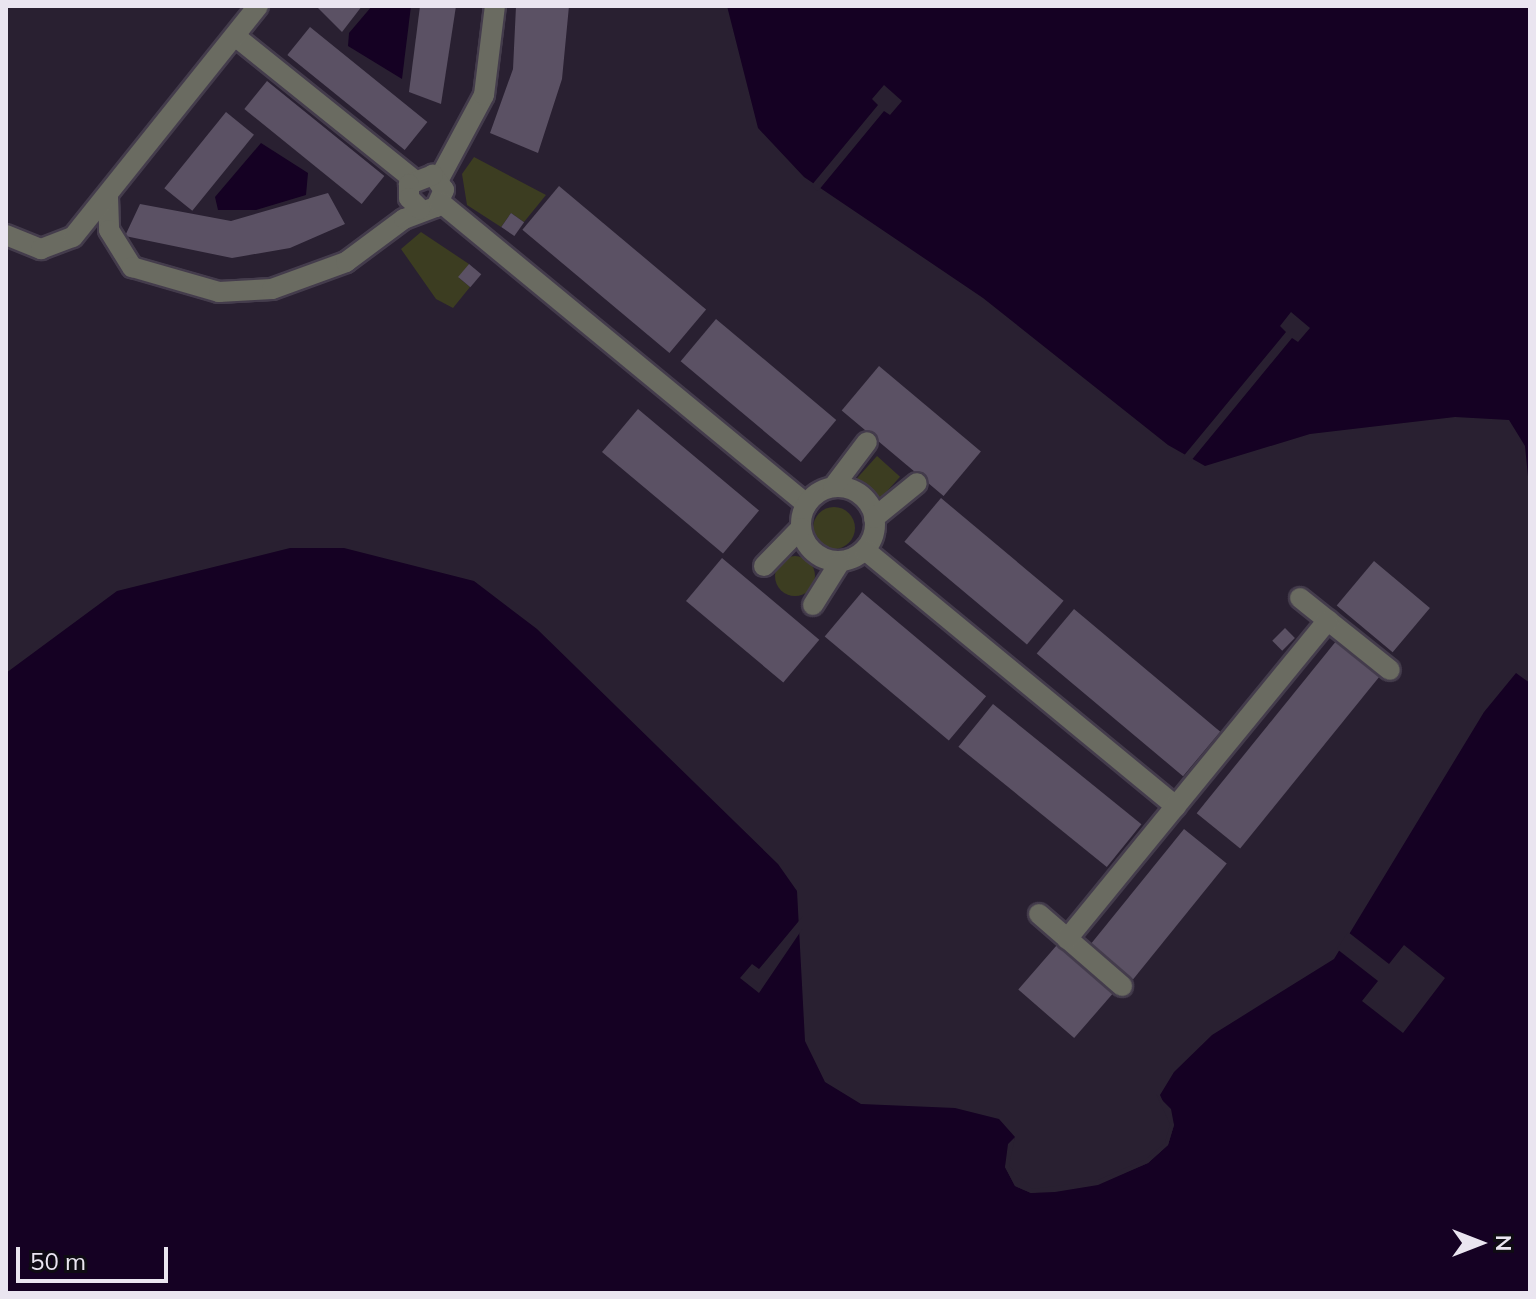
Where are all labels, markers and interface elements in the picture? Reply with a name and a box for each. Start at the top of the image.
north arrow [1440,1203,1520,1283]
scale bar [20,1231,172,1281]
text: N [1490,1235,1518,1251]
text: 50 m [30,1246,86,1276]

